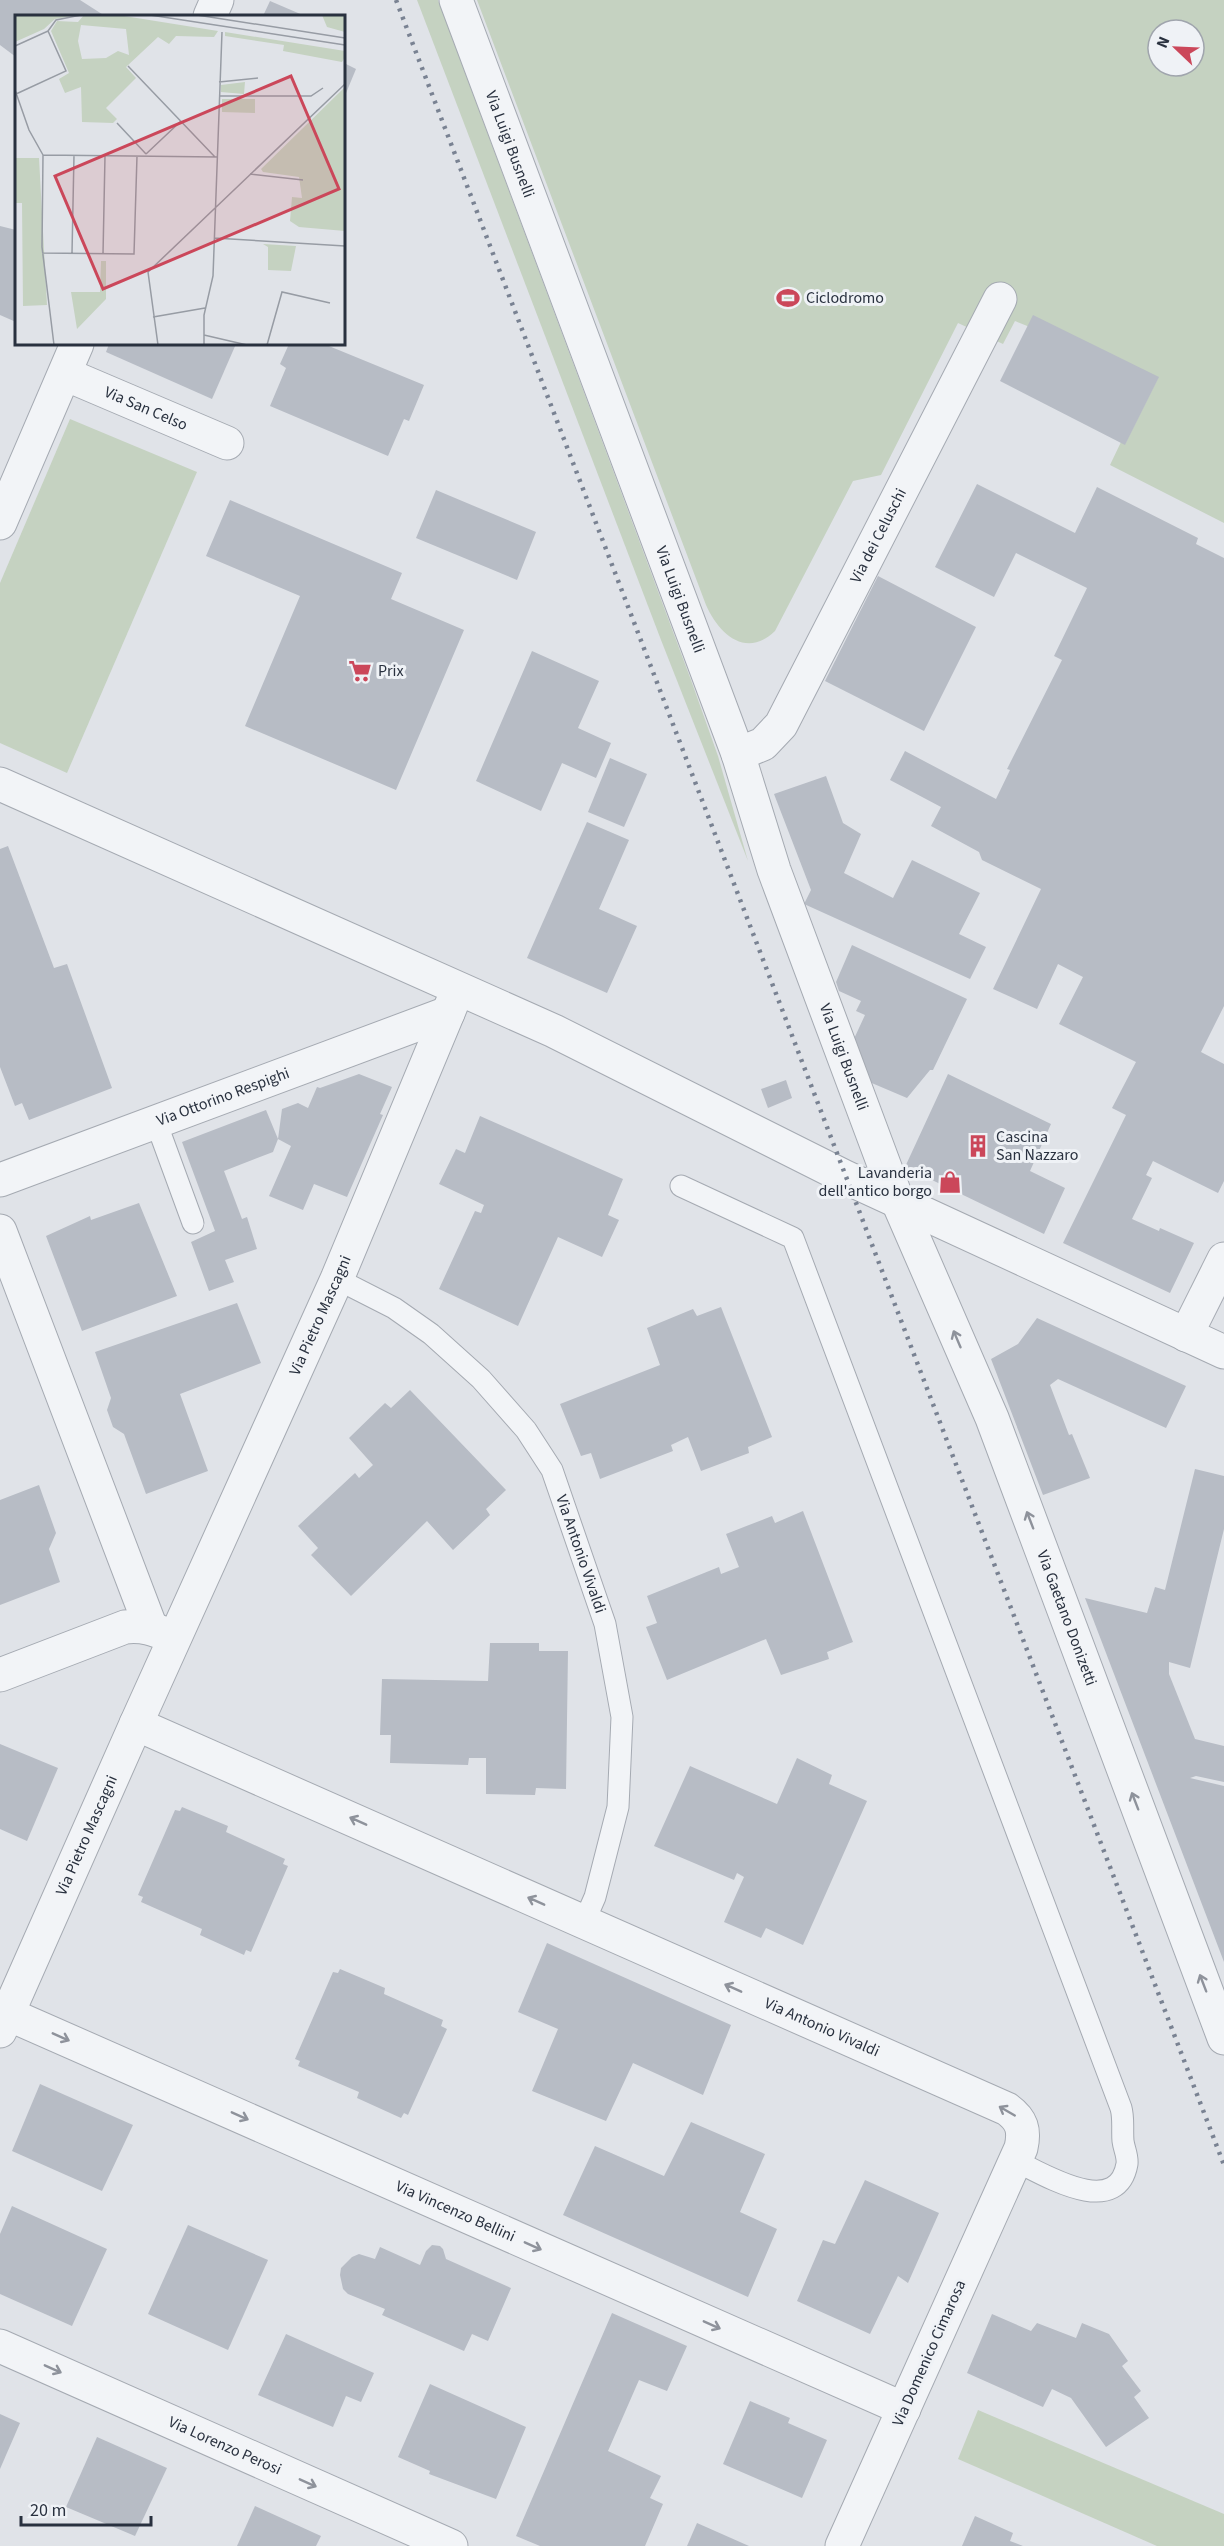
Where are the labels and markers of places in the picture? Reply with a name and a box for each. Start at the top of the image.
sports icon: Ciclodromo [775,285,801,311]
place label: Ciclodromo [806,287,884,309]
supermarket icon: Prix [347,658,373,684]
place label: Prix [378,660,404,682]
place label: Cascina San Nazzaro [996,1126,1078,1166]
building icon: Cascina San Nazzaro [965,1133,991,1159]
place label: Lavanderia dell'antico borgo [819,1162,932,1202]
shop icon: Lavanderia dell'antico borgo [937,1169,963,1195]

